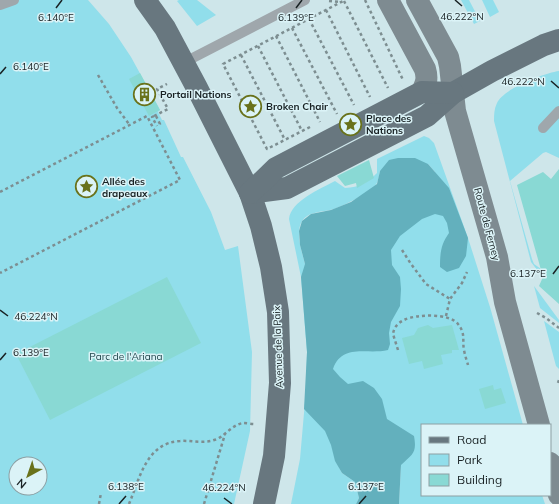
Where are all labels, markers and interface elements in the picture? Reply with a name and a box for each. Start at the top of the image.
text: 46.222°N [440,10,484,23]
text: 6.140°E [38,11,74,24]
text: 6.139°E [278,11,314,24]
text: 6.140°E [13,60,49,73]
text: 46.222°N [501,75,545,88]
building icon: Portail Nations [131,81,157,107]
place label: Portail Nations [160,88,232,101]
place icon: Broken Chair [237,93,263,119]
place label: Broken Chair [266,100,328,113]
place icon: Place des Nations [337,111,363,137]
place label: Place des Nations [366,112,411,137]
place icon: Allée des drapeaux [74,174,100,200]
place label: Allée des drapeaux [102,175,148,200]
street label: Route de Ferney [471,186,503,263]
text: 6.137°E [510,267,546,280]
street label: Avenue de la Paix [270,305,286,388]
text: 46.224°N [14,310,58,323]
text: 6.139°E [13,346,49,359]
park label: Parc de l'Ariana [89,350,163,363]
legend [421,424,551,496]
text: Road [457,432,486,447]
text: Park [457,452,483,467]
north arrow [8,456,48,496]
text: Building [457,472,502,487]
text: N [14,476,29,492]
text: 6.138°E [108,480,144,493]
text: 6.137°E [348,480,384,493]
text: 46.224°N [202,481,246,494]

